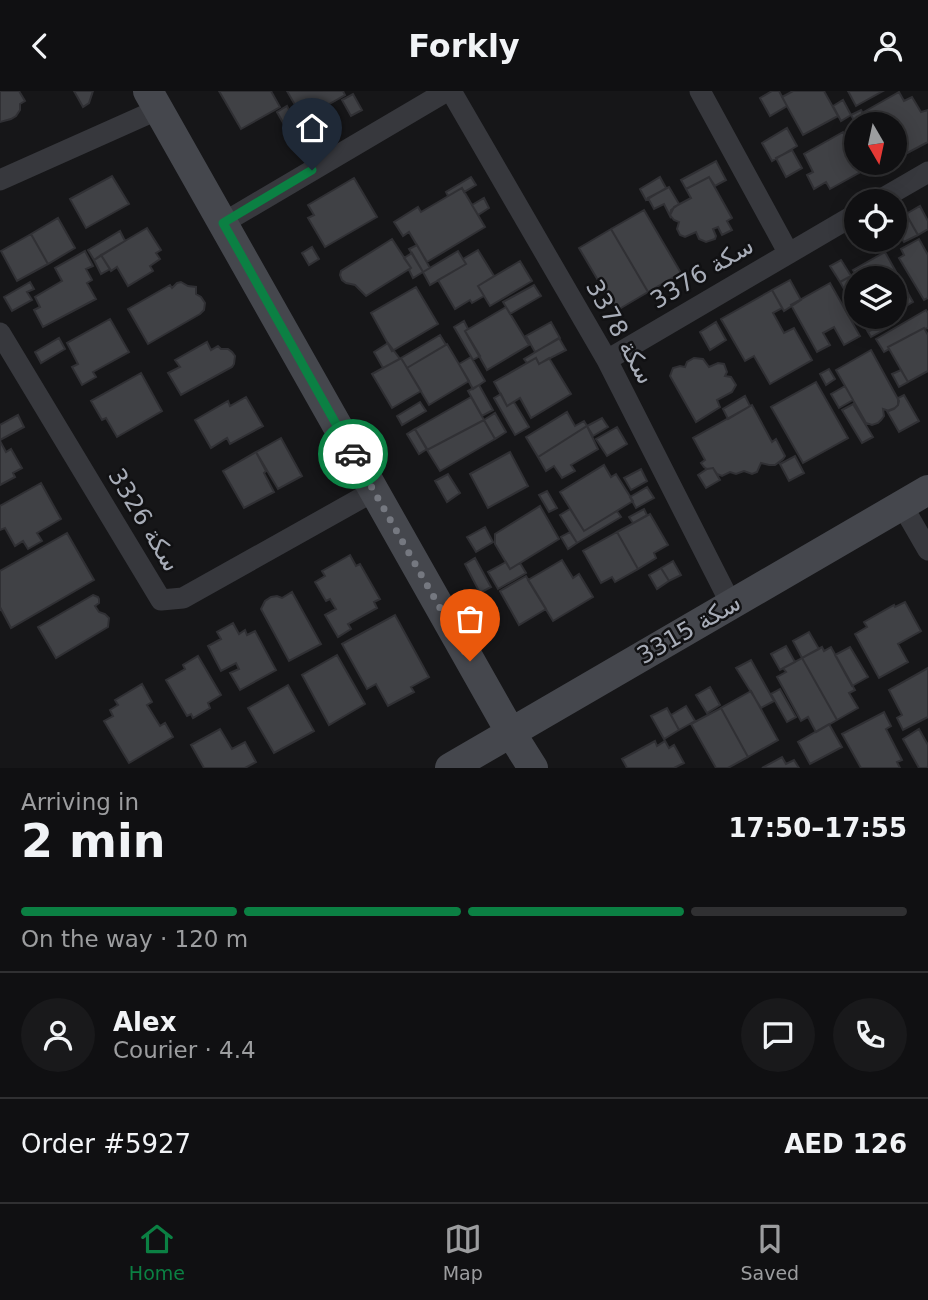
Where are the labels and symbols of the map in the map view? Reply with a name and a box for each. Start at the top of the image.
pin [282,98,342,170]
north arrow [844,112,906,175]
street label: سكة 3376 [646,231,758,315]
street label: سكة 3378 [580,275,660,389]
courier [318,419,388,489]
street label: سكة 3326 [102,464,186,576]
street label: سكة 3315 [632,588,746,670]
pin [440,589,500,661]

